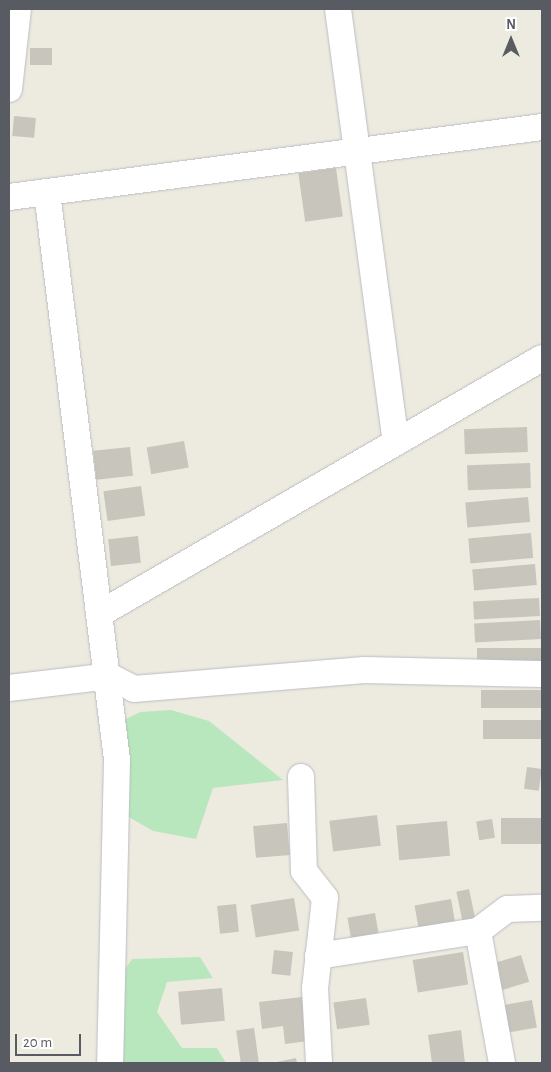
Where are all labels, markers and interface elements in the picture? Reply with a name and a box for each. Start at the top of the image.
north arrow [486,15,536,65]
text: N [506,18,516,32]
scale bar [18,1024,84,1056]
text: 20 m [23,1035,52,1050]

